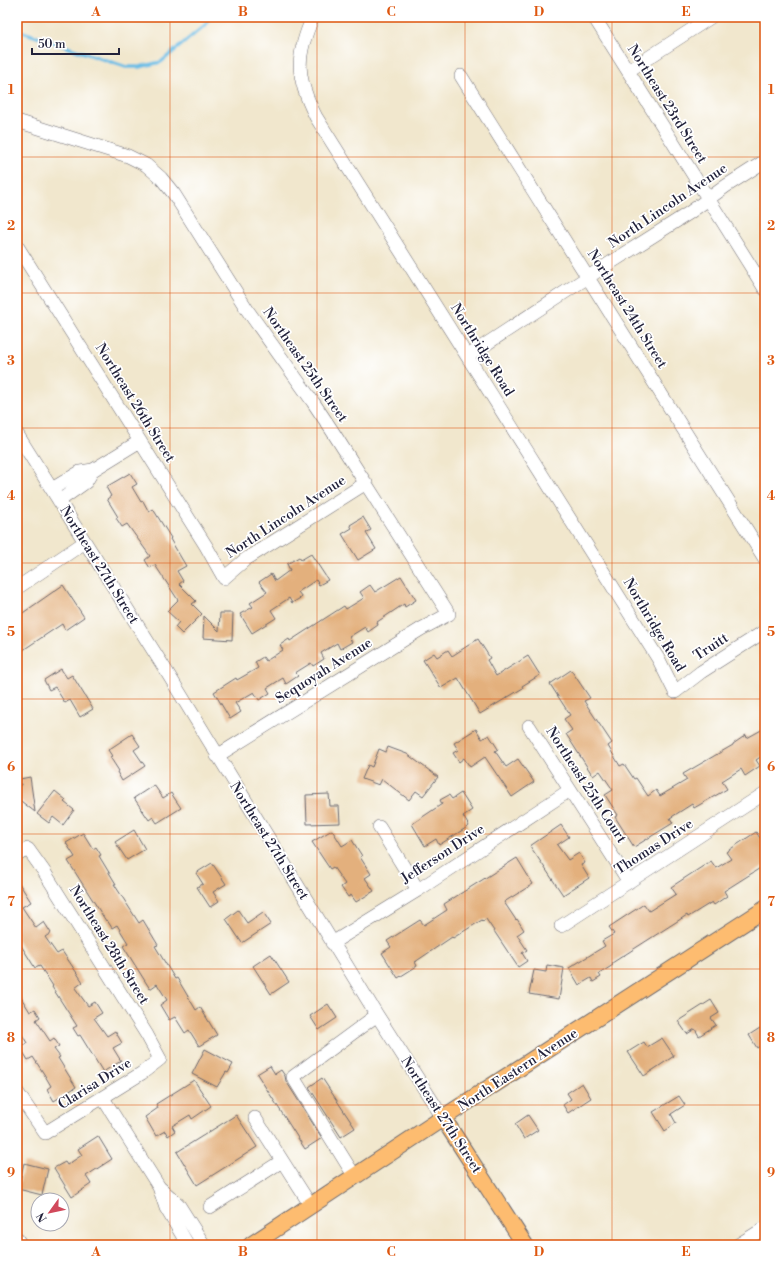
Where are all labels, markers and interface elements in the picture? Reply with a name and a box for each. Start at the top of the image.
text: A [90,4,101,20]
text: B [238,4,248,20]
text: C [386,4,396,20]
text: D [534,4,544,20]
text: E [681,4,691,20]
scale bar [32,30,119,56]
text: 50 m [38,37,66,52]
street label: Northeast 23rd Street [623,41,711,167]
text: 1 [8,82,15,98]
text: 1 [768,82,775,98]
street label: North Lincoln Avenue [605,160,731,252]
text: 2 [7,218,15,234]
text: 2 [767,218,775,234]
street label: Northeast 24th Street [583,246,671,372]
street label: Northridge Road [446,300,518,400]
street label: Northeast 25th Street [259,304,351,426]
street label: Northeast 26th Street [91,340,179,466]
text: 3 [7,353,15,369]
text: 3 [767,353,775,369]
street label: North Lincoln Avenue [223,471,349,563]
text: 4 [7,488,16,504]
text: 4 [767,488,776,504]
street label: Northeast 27th Street [55,503,143,627]
street label: Northridge Road [619,575,689,675]
text: 5 [7,624,15,640]
text: 5 [767,624,775,640]
street label: Truitt [690,629,732,665]
street label: Sequoyah Avenue [272,634,376,708]
street label: Northeast 25th Court [542,723,630,847]
text: 6 [7,759,15,775]
text: 6 [767,759,775,775]
street label: Northeast 27th Street [225,779,313,903]
street label: Thomas Drive [611,815,697,879]
street label: Jefferson Drive [397,820,488,888]
street label: Northeast 28th Street [65,882,153,1008]
text: 7 [7,894,15,910]
text: 7 [767,894,775,910]
street label: North Eastern Avenue [455,1024,581,1116]
text: 8 [7,1030,15,1046]
text: 8 [767,1030,775,1046]
street label: Northeast 27th Street [397,1053,486,1177]
street label: Clarisa Drive [55,1054,135,1114]
text: 9 [7,1165,15,1181]
text: 9 [767,1165,775,1181]
north arrow [30,1192,70,1232]
text: N [34,1209,51,1224]
text: A [90,1244,101,1260]
text: B [238,1244,248,1260]
text: C [386,1244,396,1260]
text: D [534,1244,544,1260]
text: E [681,1244,691,1260]

